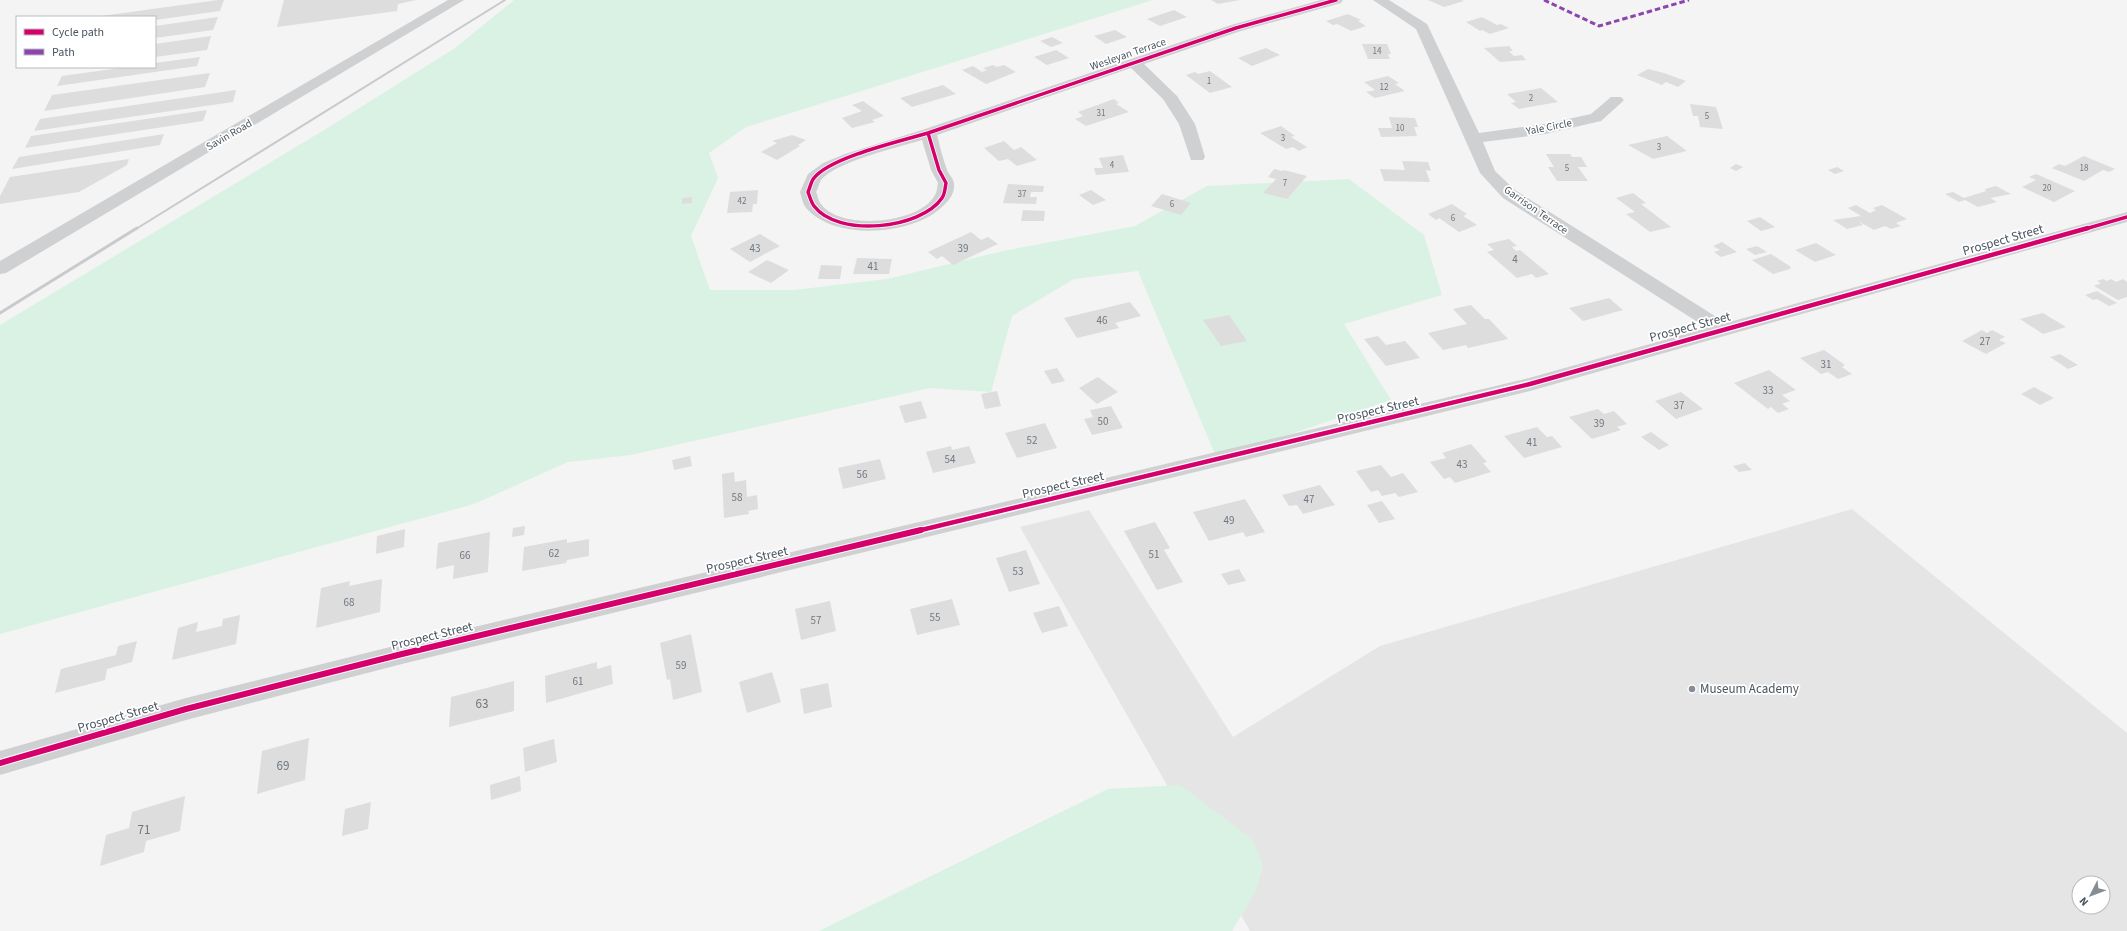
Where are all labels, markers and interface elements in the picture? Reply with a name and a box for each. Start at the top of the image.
legend [16,16,156,68]
text: Cycle path [52,24,104,41]
street label: Wesleyan Terrace [1088,34,1169,74]
text: Path [52,44,75,61]
house number: 14 [1373,45,1382,58]
house number: 1 [1207,75,1211,88]
house number: 12 [1380,81,1389,94]
house number: 2 [1529,92,1534,105]
house number: 31 [1097,107,1105,120]
house number: 5 [1705,110,1710,123]
street label: Yale Circle [1524,115,1574,139]
street label: Savin Road [203,116,255,154]
house number: 10 [1396,122,1405,135]
house number: 3 [1281,132,1286,145]
house number: 3 [1657,141,1662,154]
house number: 4 [1110,159,1115,172]
house number: 5 [1565,162,1570,175]
house number: 18 [2080,162,2089,175]
house number: 7 [1283,177,1288,190]
street label: Garrison Terrace [1501,182,1572,238]
house number: 20 [2043,182,2052,195]
house number: 37 [1018,188,1027,201]
house number: 42 [738,195,747,208]
house number: 6 [1170,198,1175,211]
house number: 6 [1451,212,1456,225]
street label: Prospect Street [1961,220,2046,260]
house number: 43 [750,241,760,256]
house number: 39 [958,241,968,256]
house number: 4 [1512,252,1518,267]
house number: 41 [868,259,878,274]
street label: Prospect Street [1647,307,1733,346]
house number: 46 [1097,313,1108,328]
house number: 27 [1980,334,1990,349]
house number: 31 [1821,357,1831,372]
house number: 33 [1763,383,1773,398]
street label: Prospect Street [1335,392,1421,428]
house number: 37 [1674,398,1684,413]
house number: 50 [1098,414,1108,429]
house number: 39 [1594,416,1604,431]
house number: 52 [1027,433,1037,448]
house number: 41 [1527,435,1537,450]
house number: 54 [945,452,956,467]
house number: 43 [1457,457,1467,472]
house number: 56 [857,467,868,482]
street label: Prospect Street [1020,467,1106,503]
house number: 58 [732,490,743,505]
house number: 47 [1304,492,1314,507]
house number: 49 [1224,513,1234,528]
street label: Prospect Street [704,542,790,578]
house number: 62 [549,546,559,561]
house number: 51 [1149,547,1159,562]
house number: 66 [460,548,471,563]
house number: 53 [1013,564,1023,579]
house number: 68 [344,595,355,610]
house number: 55 [930,610,940,625]
house number: 57 [811,613,821,628]
street label: Prospect Street [389,617,475,655]
house number: 59 [676,658,686,673]
house number: 61 [573,674,583,689]
place label: Museum Academy [1700,680,1799,698]
marker: Museum Academy [1687,684,1697,694]
house number: 63 [476,695,488,713]
street label: Prospect Street [76,697,161,737]
house number: 69 [277,757,289,775]
house number: 71 [138,821,150,839]
north arrow [2071,875,2111,915]
text: N [2076,894,2092,909]

